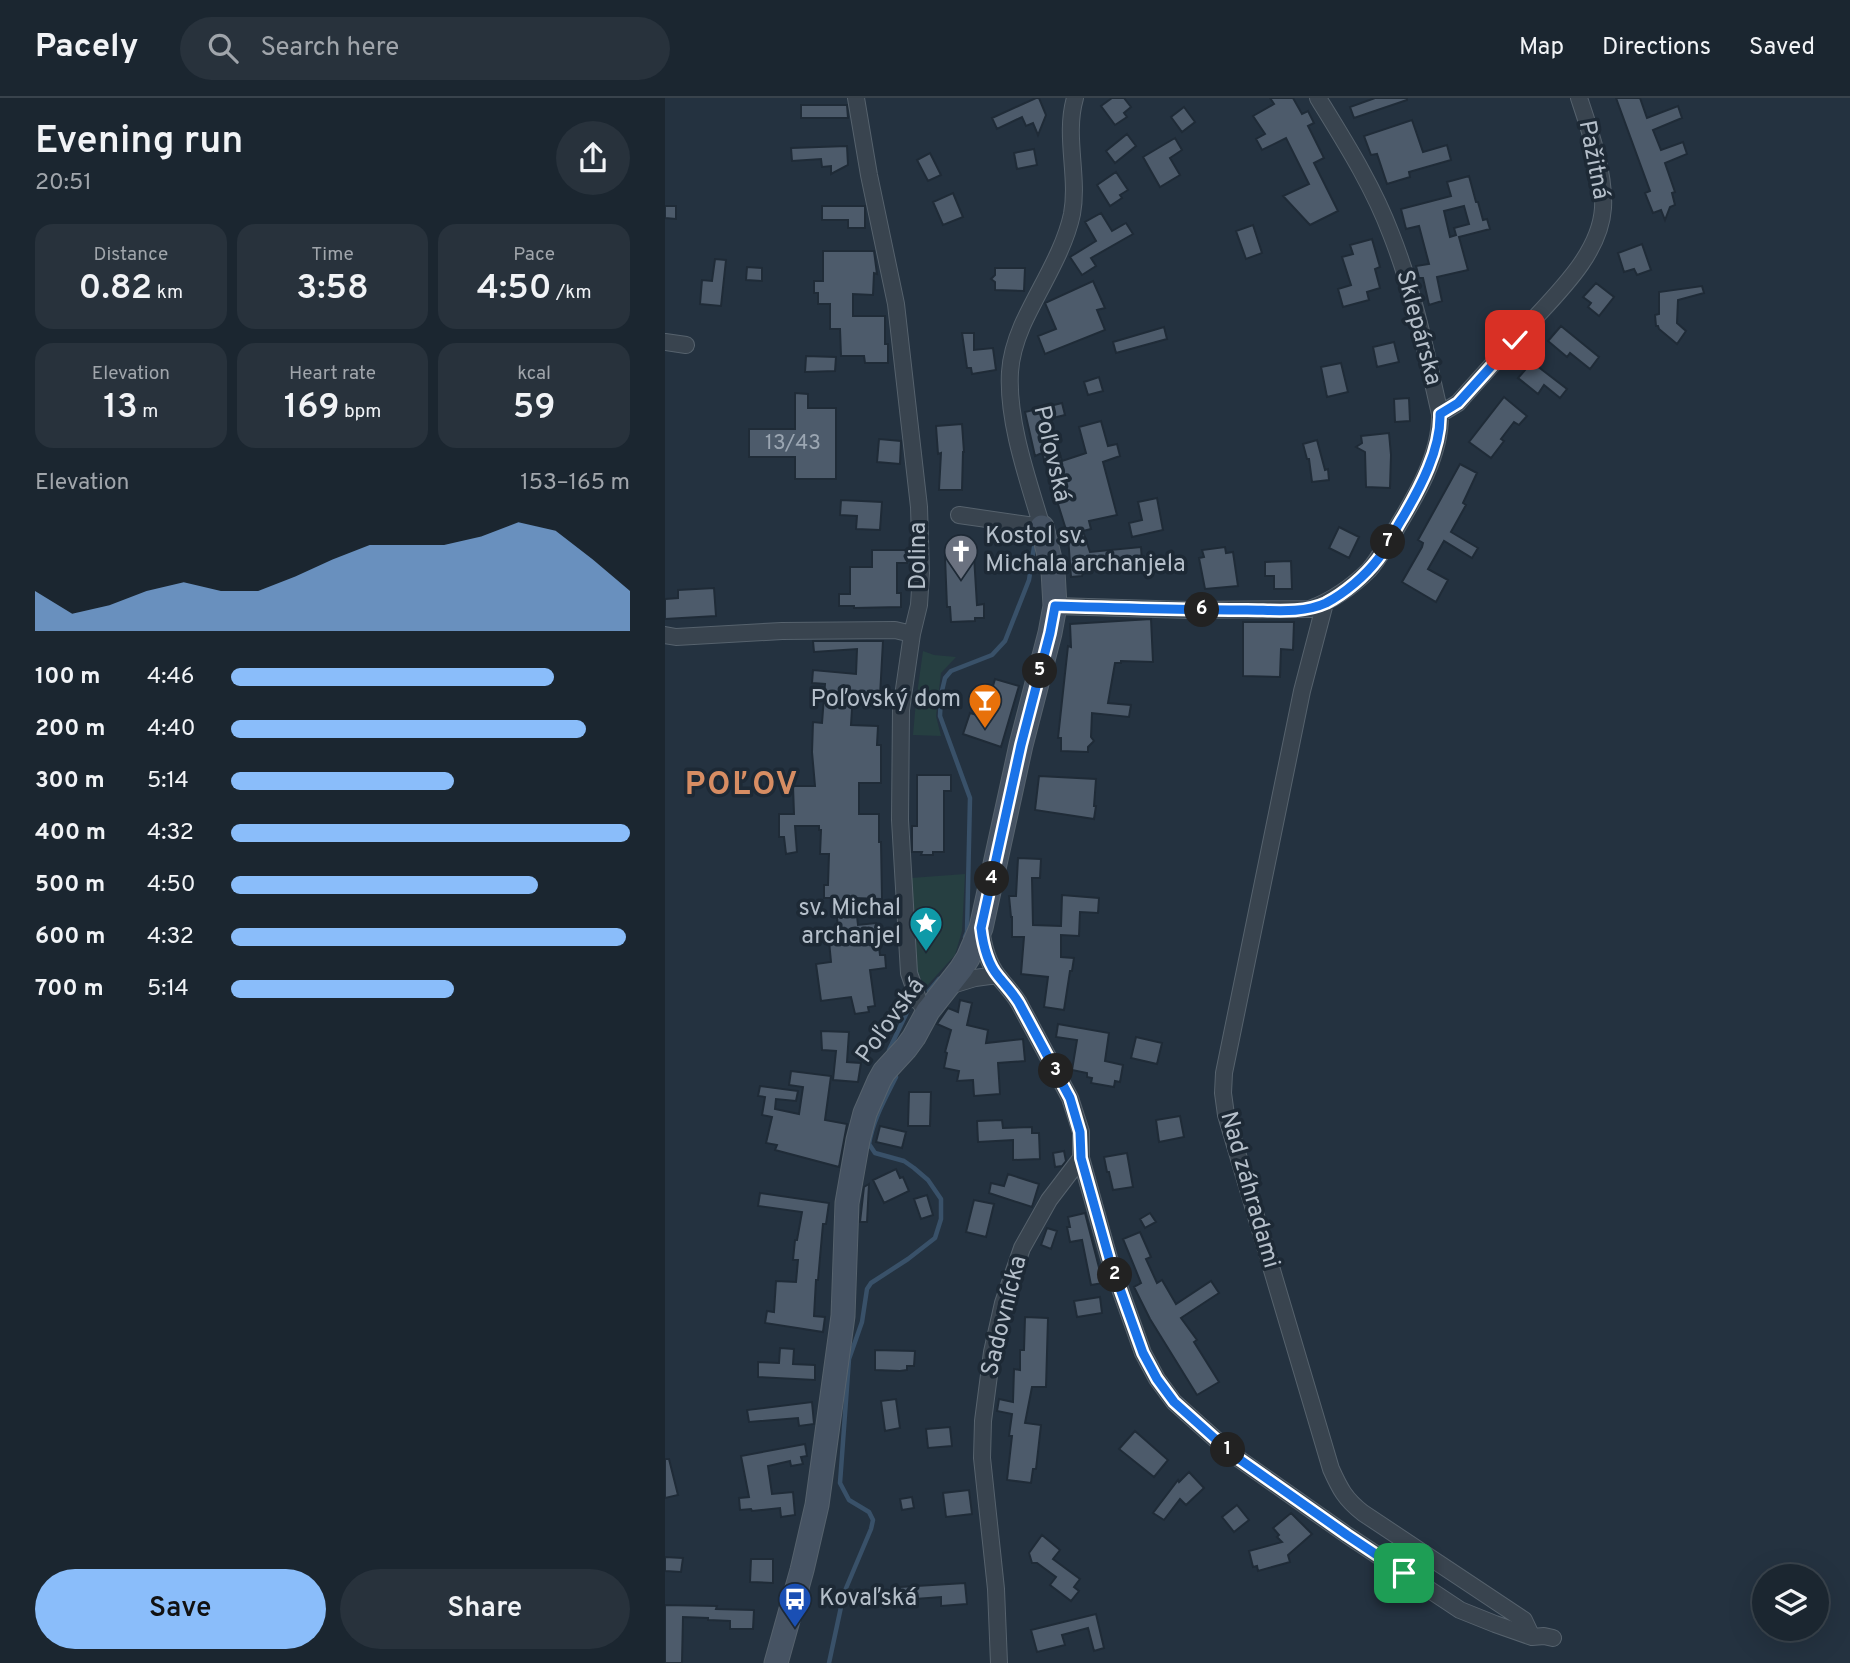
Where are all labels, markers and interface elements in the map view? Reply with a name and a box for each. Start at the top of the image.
search box [180,17,670,80]
text: Pacely [35,27,138,69]
icon: search [204,29,242,67]
text: Search here [260,32,399,65]
text: Map [1519,33,1564,63]
text: Directions [1602,33,1711,63]
text: Saved [1749,33,1815,63]
text: Evening run [35,118,243,167]
street label: Pažitná [1571,118,1615,202]
button: share [556,121,630,195]
text: 20:51 [35,169,92,198]
text: Distance [94,243,168,267]
text: Time [311,243,354,267]
text: Pace [513,243,555,267]
text: 0.82 [79,267,152,311]
text: 3:58 [296,267,369,311]
text: 4:50 [477,267,552,311]
street label: Sklepárska [1388,267,1448,389]
text: km [152,281,183,305]
text: /km [552,281,592,305]
pin [1485,310,1545,370]
icon: check [1496,321,1534,359]
text: Elevation [92,362,170,386]
text: Heart rate [289,362,376,386]
text: kcal [517,362,551,386]
text: 13 [103,386,138,430]
text: 169 [284,386,340,430]
text: 59 [513,386,556,430]
text: m [138,400,158,424]
text: bpm [340,400,381,424]
street label: Poľovská [1025,403,1077,505]
house number: 13/43 [765,430,821,457]
text: Elevation [35,469,130,498]
text: 153–165 m [520,469,630,498]
street label: Dolina [904,522,934,590]
place label: Kostol sv. Michala archanjela [985,522,1186,580]
pin: 7 [1371,524,1405,560]
text: 7 [1382,529,1393,553]
church icon: Kostol sv. Michala archanjela [942,532,980,581]
pin: 6 [1185,592,1219,628]
text: 6 [1196,597,1207,621]
pin: 5 [1023,654,1057,688]
text: 5 [1034,658,1045,682]
text: 100 m [35,663,100,692]
text: 4:46 [147,663,194,692]
bar icon: Poľovský dom [966,681,1004,730]
place label: Poľovský dom [810,685,961,715]
text: 200 m [35,715,105,744]
text: 4:40 [147,715,196,744]
district label: POĽOV [685,766,799,806]
text: 300 m [35,767,105,796]
text: 5:14 [147,767,189,796]
text: 400 m [35,819,106,848]
text: 4:32 [147,819,194,848]
pin: 4 [975,862,1009,896]
text: 4 [985,866,998,890]
text: 500 m [35,871,105,900]
text: 4:50 [147,871,195,900]
place label: sv. Michal archanjel [798,894,901,952]
place icon: sv. Michal archanjel [907,904,945,953]
text: 600 m [35,923,105,952]
text: 4:32 [147,923,194,952]
street label: Poľovská [850,973,932,1069]
text: 700 m [35,975,104,1004]
text: 5:14 [147,975,189,1004]
pin: 3 [1039,1054,1073,1088]
text: 3 [1050,1058,1061,1082]
street label: Nad záhradami [1212,1108,1286,1272]
street label: Sadovnícka [976,1253,1034,1379]
pin: 2 [1098,1258,1133,1292]
text: 2 [1109,1262,1120,1286]
pin: 1 [1211,1432,1245,1468]
text: 1 [1224,1437,1231,1461]
pin [1374,1543,1434,1603]
icon: arrive [1385,1554,1423,1592]
map controls [1752,1564,1829,1641]
button: layers [1752,1564,1829,1641]
button: Save [35,1569,326,1649]
button: Share [340,1569,630,1649]
bus stop icon: Kovaľská [776,1580,814,1629]
place label: Kovaľská [819,1584,917,1614]

